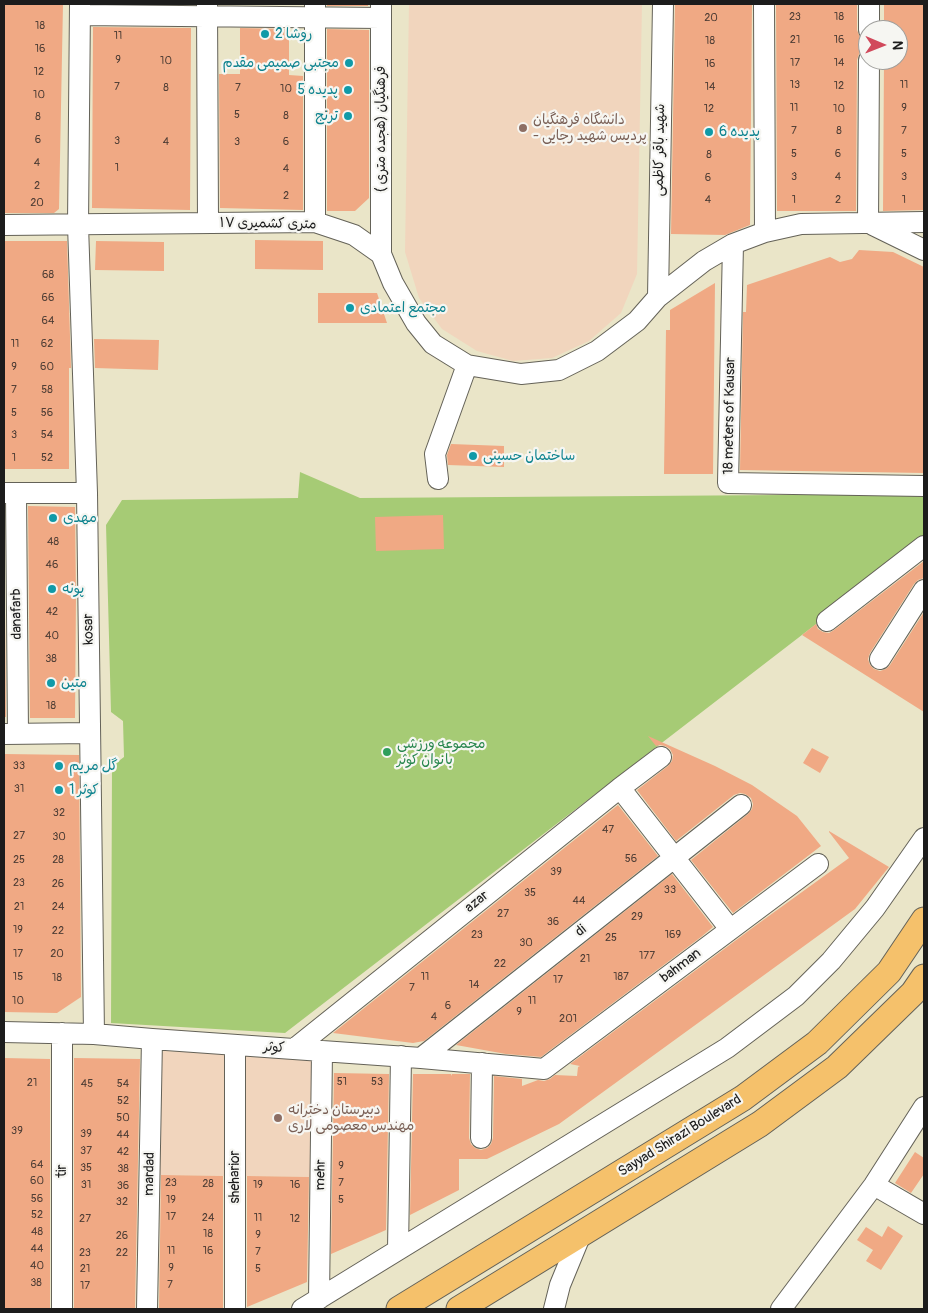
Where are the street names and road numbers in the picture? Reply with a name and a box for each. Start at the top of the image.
street label: فرهنگیان (هجده متری ) [373,66,389,192]
street label: شهید باقر کاظمی [651,103,669,197]
street label: ۱۷ متری کشمیری [219,215,317,233]
street label: 18 meters of Kausar [721,357,739,475]
street label: danafarb [8,588,26,640]
street label: kosar [80,613,98,645]
street label: azar [462,888,492,916]
street label: di [572,922,590,940]
street label: bahman [657,945,705,987]
street label: کوثر [263,1039,285,1057]
street label: Sayyad Shirazi Boulevard [615,1091,745,1181]
street label: sheharior [227,1151,243,1203]
street label: mardad [141,1152,159,1196]
street label: mehr [312,1159,330,1191]
street label: tir [54,1164,70,1178]

